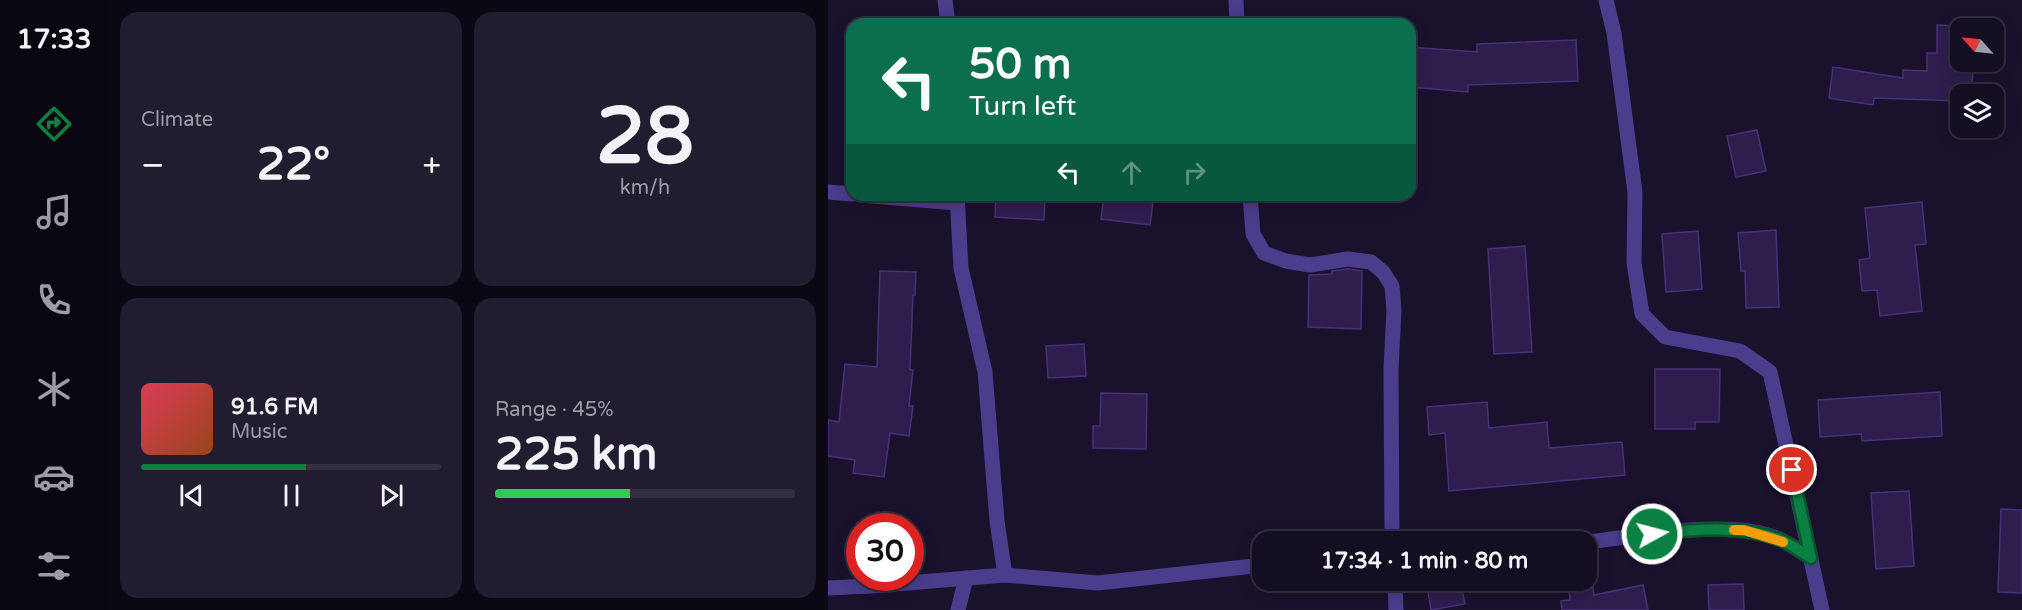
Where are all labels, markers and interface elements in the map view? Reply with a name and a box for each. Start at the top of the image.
north arrow [1950,18,2004,72]
map controls [1950,18,2004,138]
text: 17:33 [17,23,91,56]
text: 50 m [969,39,1071,90]
icon: left [870,42,948,120]
button: layers [1950,84,2004,138]
text: 28 [596,90,694,184]
text: Turn left [969,90,1076,123]
icon: directions [33,103,75,145]
text: Climate [141,108,213,132]
text: 22° [257,138,330,192]
text: − [141,146,165,185]
text: + [422,146,441,185]
icon: left [1052,156,1085,189]
icon: ahead [1115,156,1148,189]
icon: right [1178,156,1211,189]
text: km/h [620,176,670,200]
icon: music [33,191,75,233]
icon: phone [33,279,75,321]
icon: climate [33,368,75,410]
text: 91.6 FM [231,394,319,420]
text: Range · 45% [495,398,614,422]
text: Music [231,420,287,444]
text: 225 km [495,428,657,482]
pin [1766,444,1817,495]
icon: arrive [1775,453,1808,486]
icon: car [33,456,75,498]
icon: previous [175,479,208,512]
icon: pause [275,479,308,512]
icon: next [375,479,408,512]
position arrow [1620,502,1684,566]
speed limit sign: 30 [846,513,924,591]
icon: filters [33,545,75,587]
text: 17:34 · 1 min · 80 m [1321,548,1528,574]

